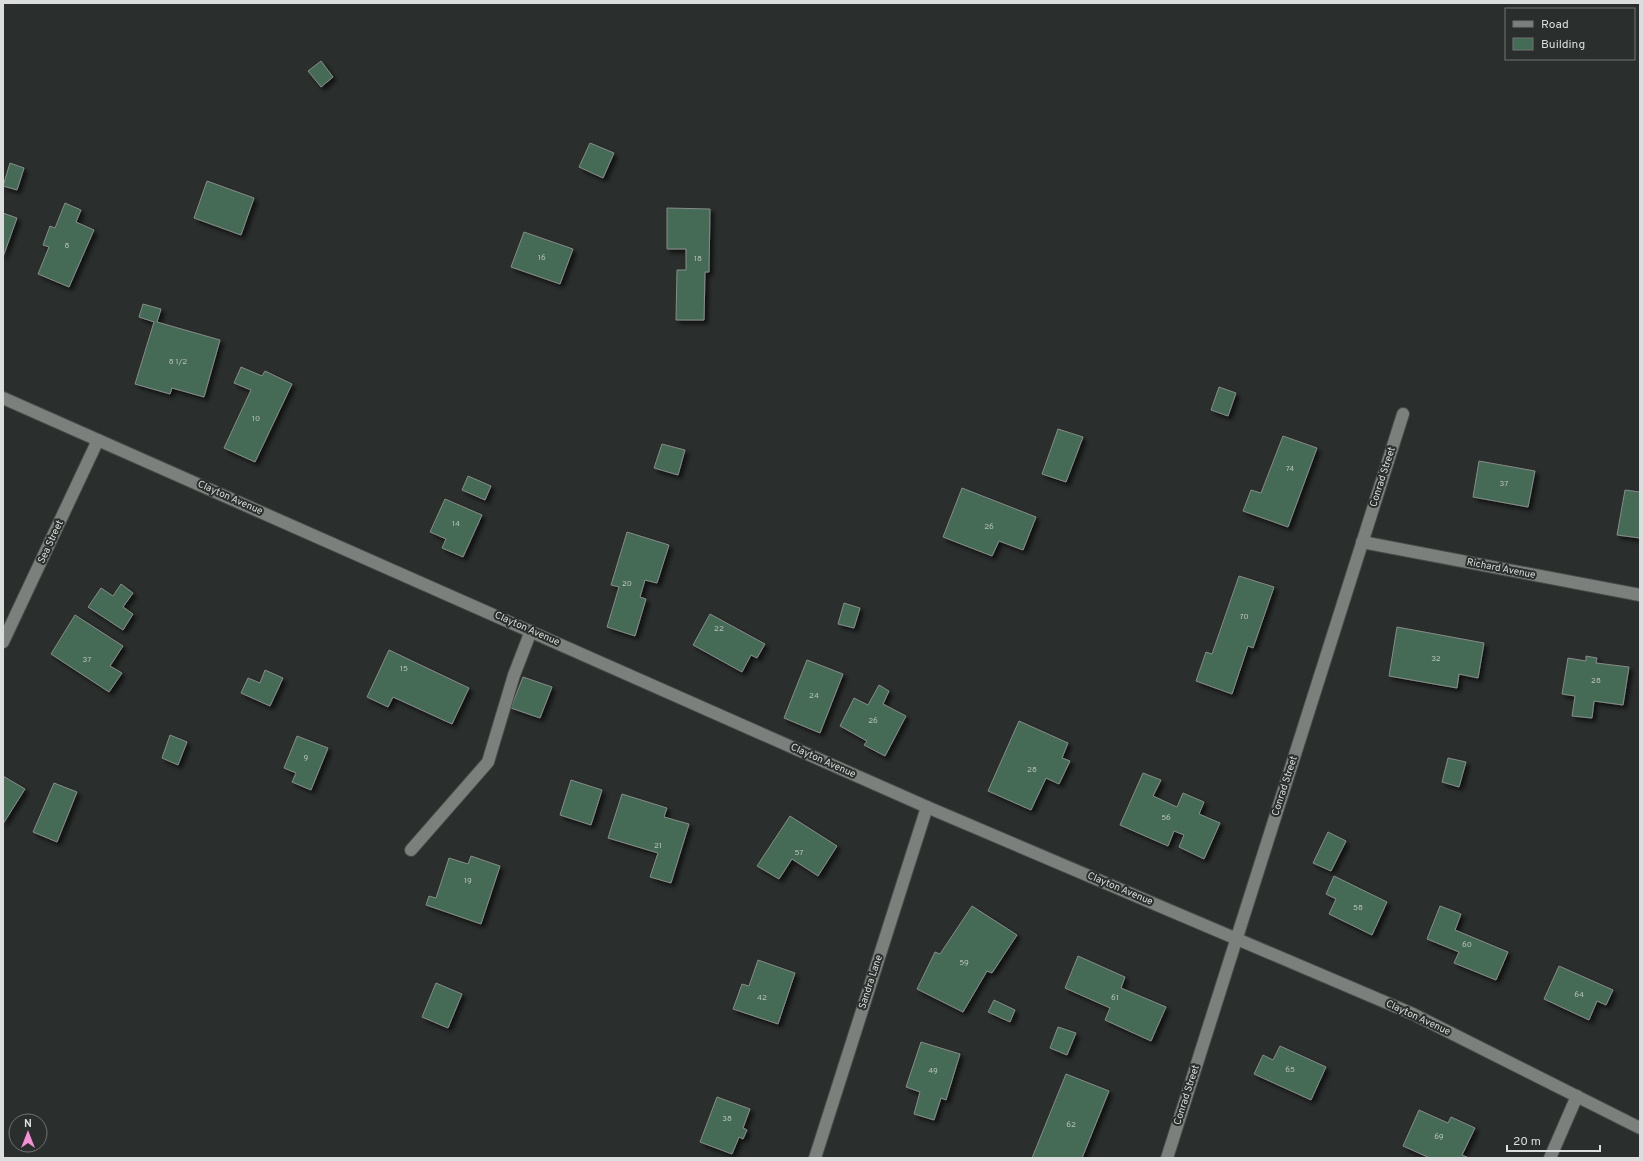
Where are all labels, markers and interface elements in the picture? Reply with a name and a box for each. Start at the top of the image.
legend [1505,8,1635,60]
text: Road [1541,17,1569,33]
text: Building [1541,37,1585,53]
house number: 8 [65,241,70,251]
house number: 16 [538,253,546,263]
house number: 18 [694,254,702,264]
house number: 8 1/2 [169,357,187,367]
house number: 10 [252,414,260,424]
street label: Conrad Street [1367,445,1399,509]
house number: 74 [1286,464,1294,474]
street label: Clayton Avenue [195,478,265,518]
house number: 37 [1500,479,1508,489]
street label: Sea Street [35,518,67,566]
house number: 14 [452,519,460,529]
house number: 26 [984,522,994,532]
street label: Richard Avenue [1465,556,1537,582]
house number: 20 [622,579,632,589]
street label: Clayton Avenue [492,609,562,649]
house number: 70 [1239,612,1249,622]
house number: 22 [714,624,724,634]
house number: 32 [1431,654,1441,664]
house number: 37 [83,655,91,665]
house number: 15 [400,664,408,674]
house number: 28 [1591,676,1601,686]
house number: 24 [809,691,819,701]
house number: 26 [868,716,878,726]
street label: Clayton Avenue [788,741,858,781]
house number: 9 [304,753,309,763]
street label: Conrad Street [1269,754,1301,818]
house number: 28 [1027,765,1037,775]
house number: 56 [1161,813,1171,823]
house number: 21 [654,841,662,851]
house number: 57 [794,848,804,858]
street label: Clayton Avenue [1085,869,1155,909]
house number: 19 [464,876,472,886]
house number: 58 [1353,903,1363,913]
house number: 60 [1462,940,1472,950]
street label: Sandra Lane [856,953,886,1011]
house number: 59 [959,958,969,968]
house number: 64 [1574,990,1584,1000]
house number: 42 [757,993,767,1003]
house number: 61 [1111,993,1119,1003]
street label: Clayton Avenue [1384,997,1452,1039]
street label: Conrad Street [1171,1063,1203,1127]
house number: 65 [1285,1065,1295,1075]
house number: 49 [928,1066,938,1076]
north arrow [8,1113,48,1153]
house number: 38 [722,1114,732,1124]
text: N [24,1117,32,1131]
house number: 62 [1066,1120,1076,1130]
scale bar [1507,1127,1600,1153]
house number: 69 [1434,1132,1444,1142]
text: 20 m [1513,1134,1541,1150]

